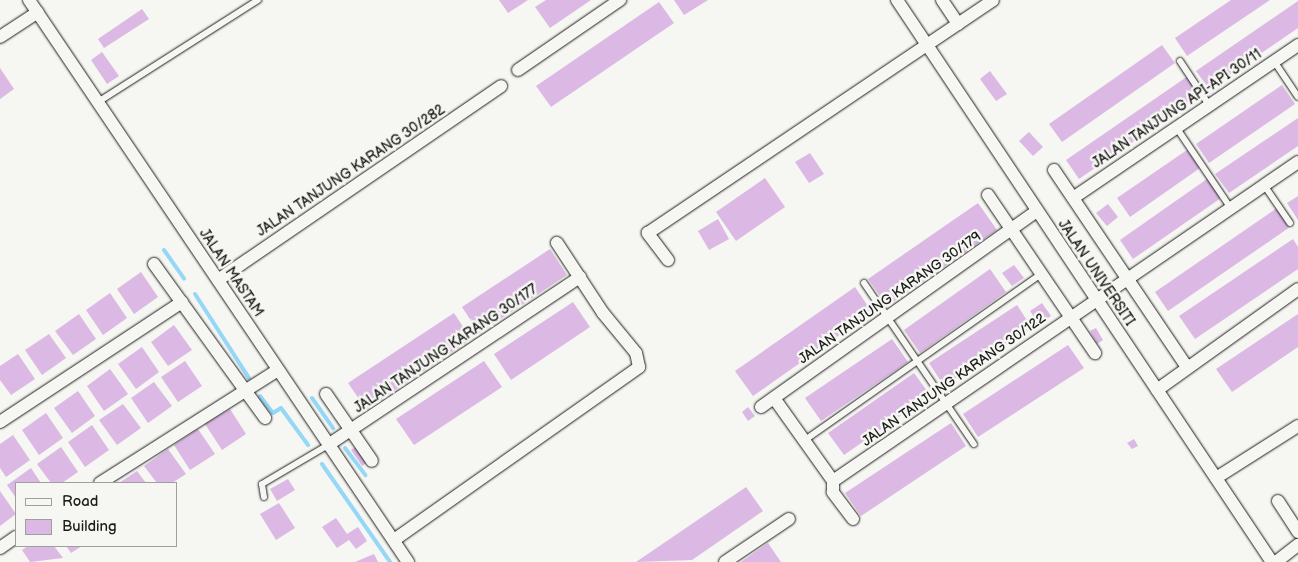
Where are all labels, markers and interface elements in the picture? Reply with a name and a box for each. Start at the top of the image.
street label: JALAN TANJUNG API-API 30/11 [1089,46,1265,172]
street label: JALAN TANJUNG KARANG 30/282 [254,102,448,240]
street label: JALAN UNIVERSITI [1054,217,1138,329]
street label: JALAN MASTAM [195,226,267,320]
street label: JALAN TANJUNG KARANG 30/179 [795,228,985,368]
street label: JALAN TANJUNG KARANG 30/177 [351,281,541,417]
street label: JALAN TANJUNG KARANG 30/122 [859,310,1049,450]
legend [15,482,178,547]
text: Road [62,492,98,511]
text: Building [62,517,117,536]

